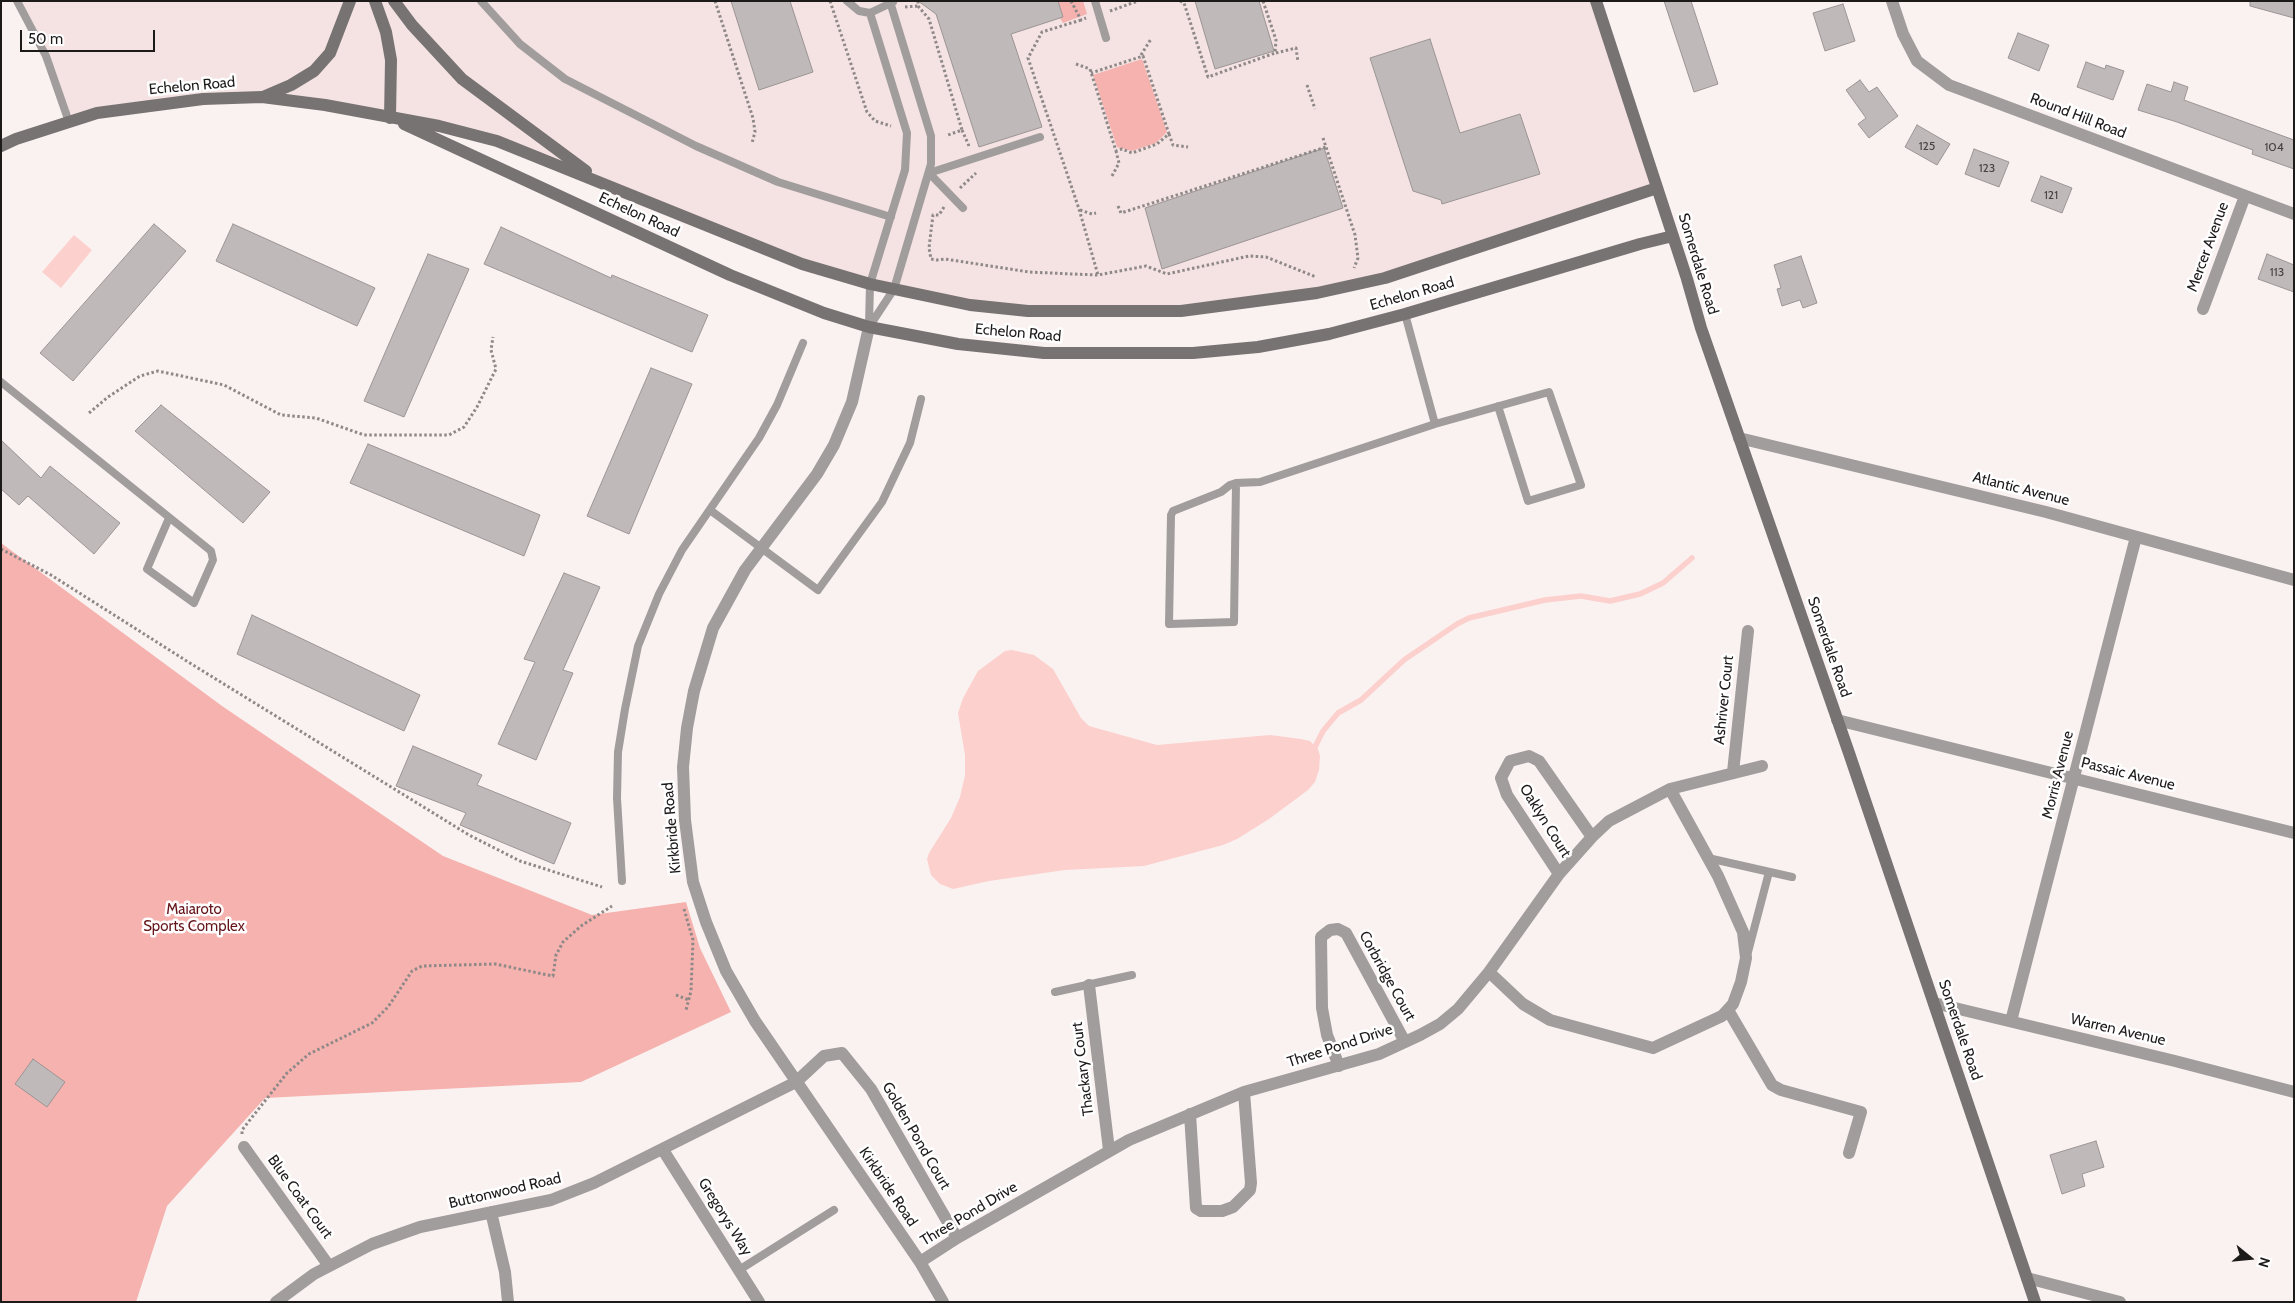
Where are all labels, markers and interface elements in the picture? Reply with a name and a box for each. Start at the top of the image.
scale bar [22,20,158,52]
text: 50 m [28,30,63,48]
street label: Echelon Road [148,73,236,99]
street label: Round Hill Road [2027,89,2129,143]
house number: 125 [1919,139,1935,153]
house number: 104 [2264,140,2284,154]
house number: 123 [1979,161,1995,175]
house number: 121 [2044,188,2058,202]
street label: Echelon Road [596,189,682,241]
street label: Mercer Avenue [2183,200,2233,294]
street label: Somerdale Road [1674,211,1722,317]
house number: 113 [2270,265,2284,279]
street label: Echelon Road [1368,273,1456,315]
street label: Echelon Road [974,320,1062,346]
street label: Atlantic Avenue [1971,468,2071,510]
street label: Somerdale Road [1803,594,1855,700]
street label: Ashriver Court [1710,655,1738,745]
street label: Morris Avenue [2038,729,2078,821]
street label: Passaic Avenue [2079,754,2177,794]
street label: Oaklyn Court [1515,781,1575,861]
street label: Kirkbride Road [659,782,685,874]
park label: Maiaroto Sports Complex [143,901,245,936]
street label: Corbridge Court [1355,928,1419,1024]
street label: Somerdale Road [1934,977,1986,1083]
street label: Warren Avenue [2069,1010,2167,1050]
street label: Three Pond Drive [1285,1020,1395,1072]
street label: Thackary Court [1068,1021,1098,1117]
street label: Golden Pond Court [878,1079,954,1193]
street label: Kirkbride Road [855,1144,921,1230]
street label: Blue Coat Court [264,1152,336,1242]
street label: Buttonwood Road [447,1169,563,1213]
street label: Gregorys Way [694,1175,756,1259]
street label: Three Pond Drive [917,1178,1021,1250]
north arrow [2225,1233,2275,1283]
text: N [2254,1255,2274,1270]

